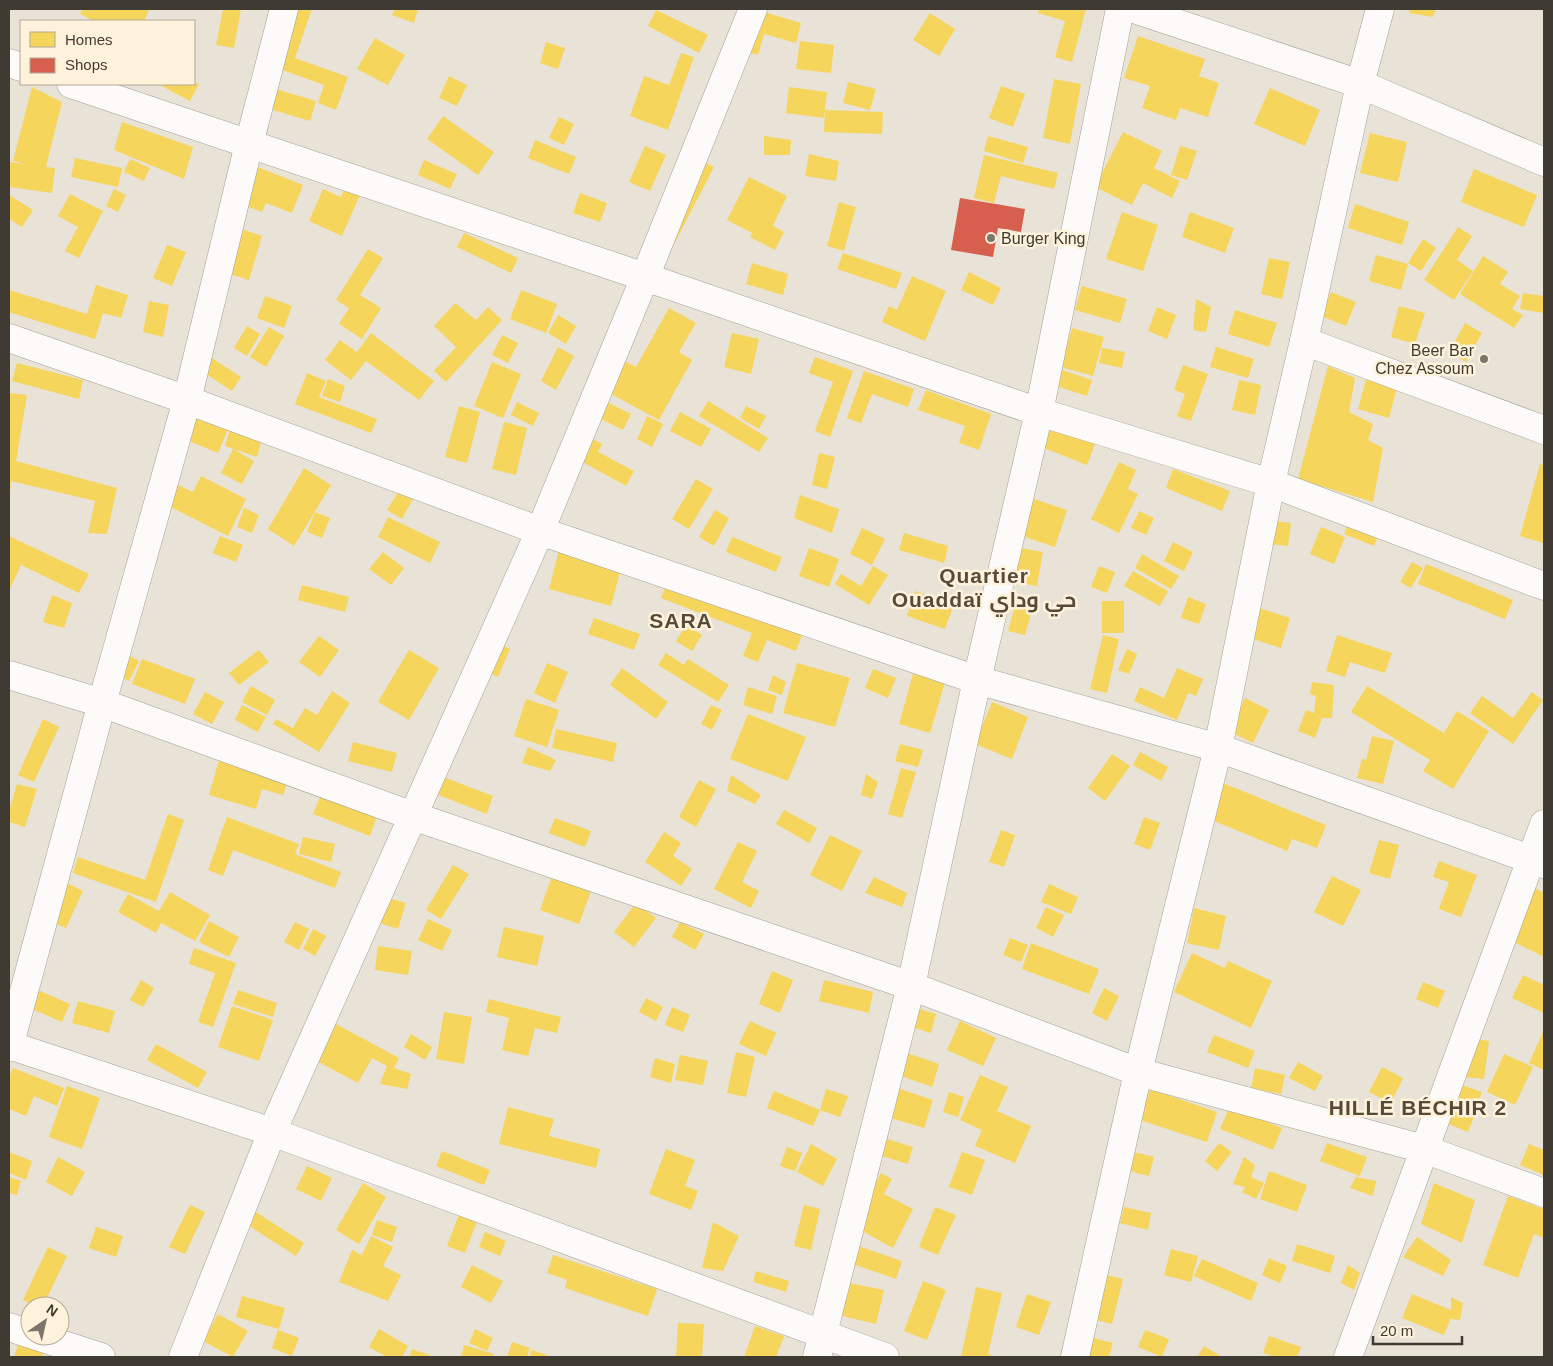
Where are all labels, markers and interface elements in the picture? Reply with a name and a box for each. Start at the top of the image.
legend [20,20,195,85]
text: Homes [65,31,113,48]
text: Shops [65,56,108,73]
place label: Burger King [1001,230,1086,247]
marker: Burger King [985,232,997,244]
place label: Beer Bar Chez Assoum [1375,342,1475,377]
marker: Beer Bar Chez Assoum [1478,353,1490,365]
district label: Quartier Ouaddaï حي وداي [892,564,1076,617]
district label: SARA [649,609,713,632]
district label: HILLÉ BÉCHIR 2 [1329,1096,1507,1119]
north arrow [20,1296,70,1346]
text: N [44,1301,61,1320]
scale bar [1373,1314,1462,1346]
text: 20 m [1380,1322,1413,1339]

